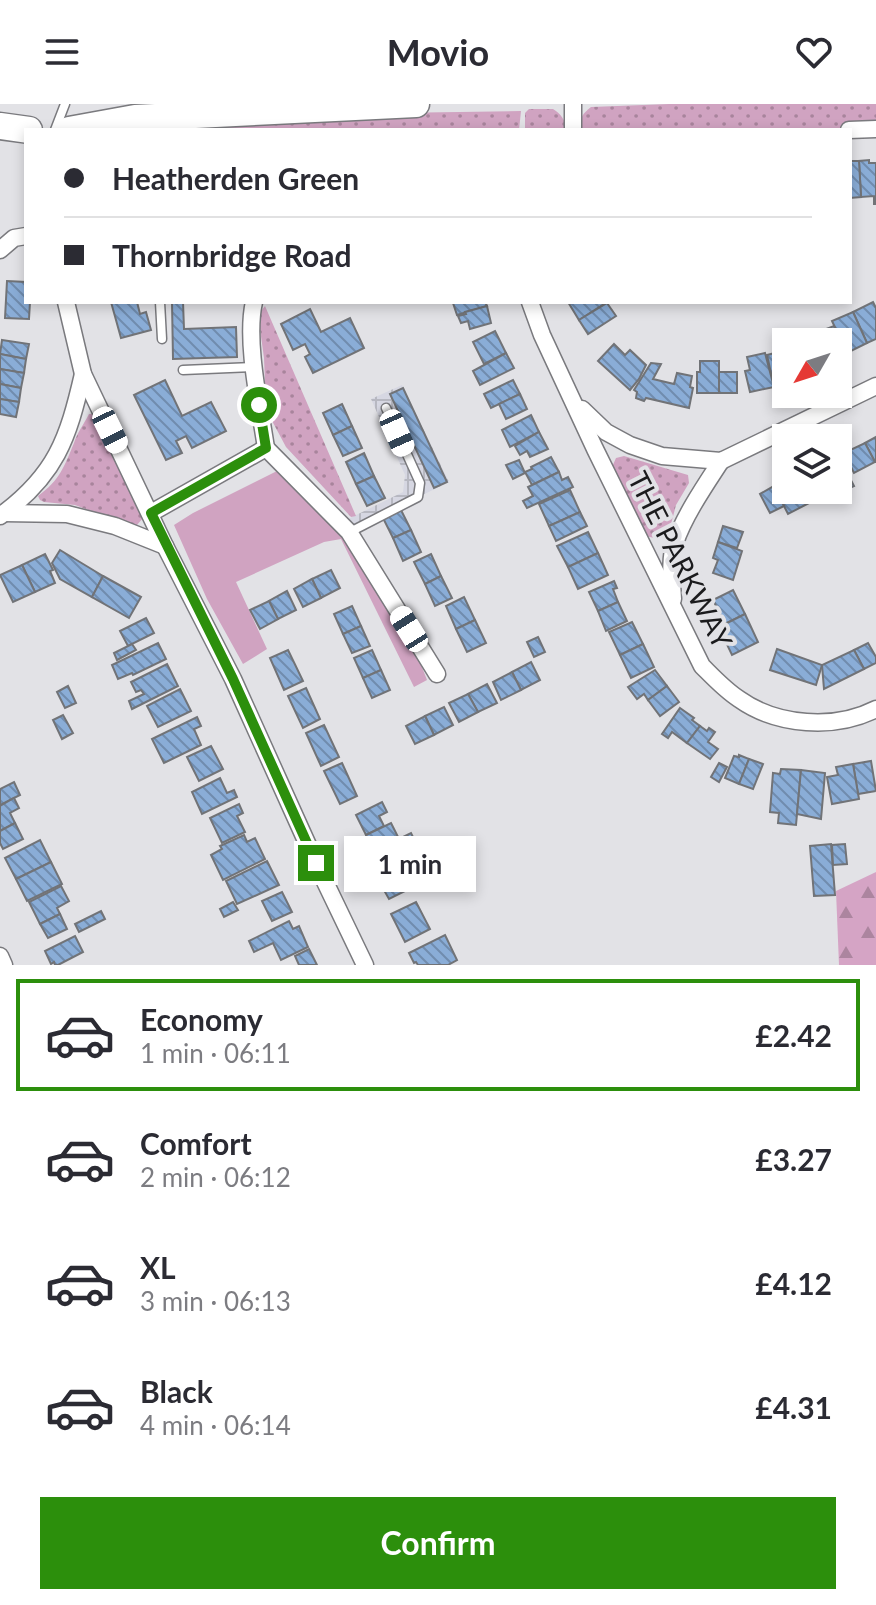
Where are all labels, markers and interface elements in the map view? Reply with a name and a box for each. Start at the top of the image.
icon: menu [40,30,84,74]
text: Movio [387,30,489,74]
icon: heart [792,30,836,74]
text: Heatherden Green [112,160,359,196]
text: Thornbridge Road [112,237,352,273]
north arrow [772,328,852,408]
map controls [772,328,852,504]
route start [241,387,277,423]
car [89,403,131,457]
car [376,406,418,460]
button: layers [772,424,852,504]
street label: THE PARKWAY [622,465,740,654]
car [386,602,432,656]
callout: 1 min [344,835,476,891]
route end [298,845,334,881]
text: 1 min [378,848,442,880]
icon: car [44,999,116,1071]
text: Economy [140,1001,263,1037]
text: £2.42 [755,1017,832,1053]
text: 1 min · 06:11 [140,1037,291,1069]
icon: car [44,1123,116,1195]
text: Comfort [140,1125,252,1161]
text: £3.27 [755,1141,832,1177]
text: 2 min · 06:12 [140,1161,291,1193]
icon: car [44,1247,116,1319]
text: XL [140,1249,176,1285]
text: £4.12 [755,1265,832,1301]
text: 3 min · 06:13 [140,1285,291,1317]
icon: car [44,1371,116,1443]
text: Black [140,1373,213,1409]
text: £4.31 [755,1389,832,1425]
text: 4 min · 06:14 [140,1409,291,1441]
button: Confirm [40,1497,836,1589]

